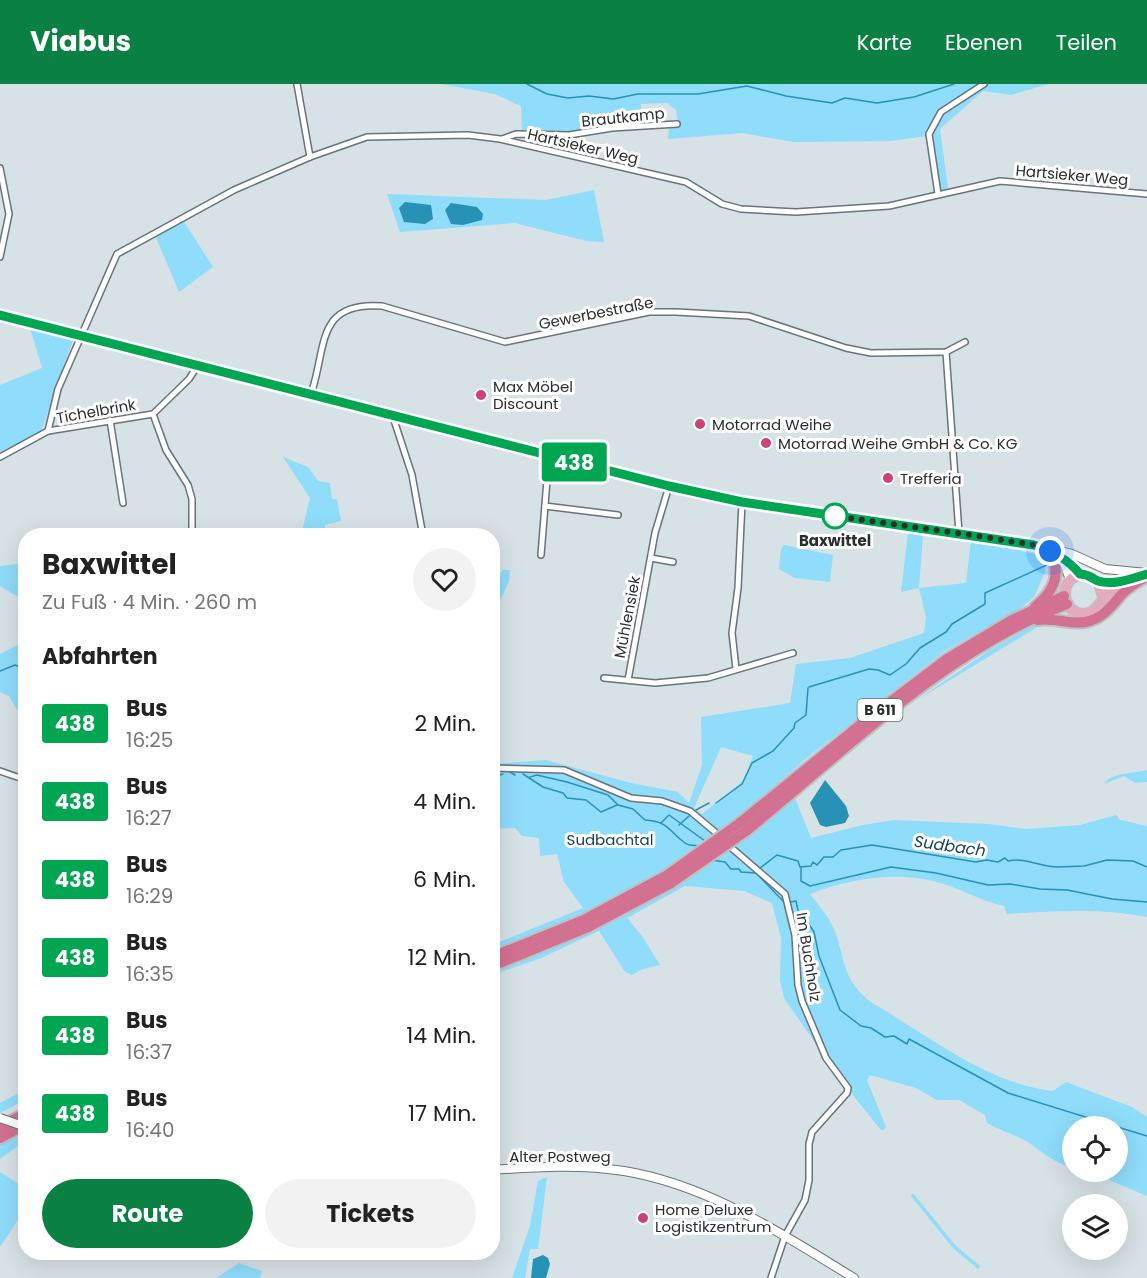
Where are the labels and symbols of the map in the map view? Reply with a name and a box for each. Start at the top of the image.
street label: Brautkamp [580,102,666,132]
street label: Hartsieker Weg [526,123,640,169]
street label: Hartsieker Weg [1015,160,1129,190]
street label: Gewerbestraße [537,292,655,334]
place label: Max Möbel Discount [493,376,573,414]
marker: Max Möbel Discount [474,388,488,402]
street label: Tichelbrink [55,394,138,428]
place label: Motorrad Weihe [712,414,832,435]
marker: Motorrad Weihe [693,417,707,431]
place label: Motorrad Weihe GmbH & Co. KG [778,433,1018,454]
marker: Motorrad Weihe GmbH & Co. KG [759,436,773,450]
line badge: 438 [540,442,608,482]
place label: Trefferia [900,468,962,489]
marker: Trefferia [881,471,895,485]
marker: Baxwittel [822,503,848,529]
place label: Baxwittel [799,530,871,551]
your location [1035,536,1065,566]
street label: Mühlensiek [609,574,645,660]
road number: B 611 [858,699,902,721]
park label: Sudbachtal [567,829,653,850]
water label: Sudbach [913,830,987,862]
street label: Im Buchholz [792,911,826,1003]
street label: Alter Postweg [509,1146,611,1167]
place label: Home Deluxe Logistikzentrum [655,1199,771,1237]
marker: Home Deluxe Logistikzentrum [636,1211,650,1225]

